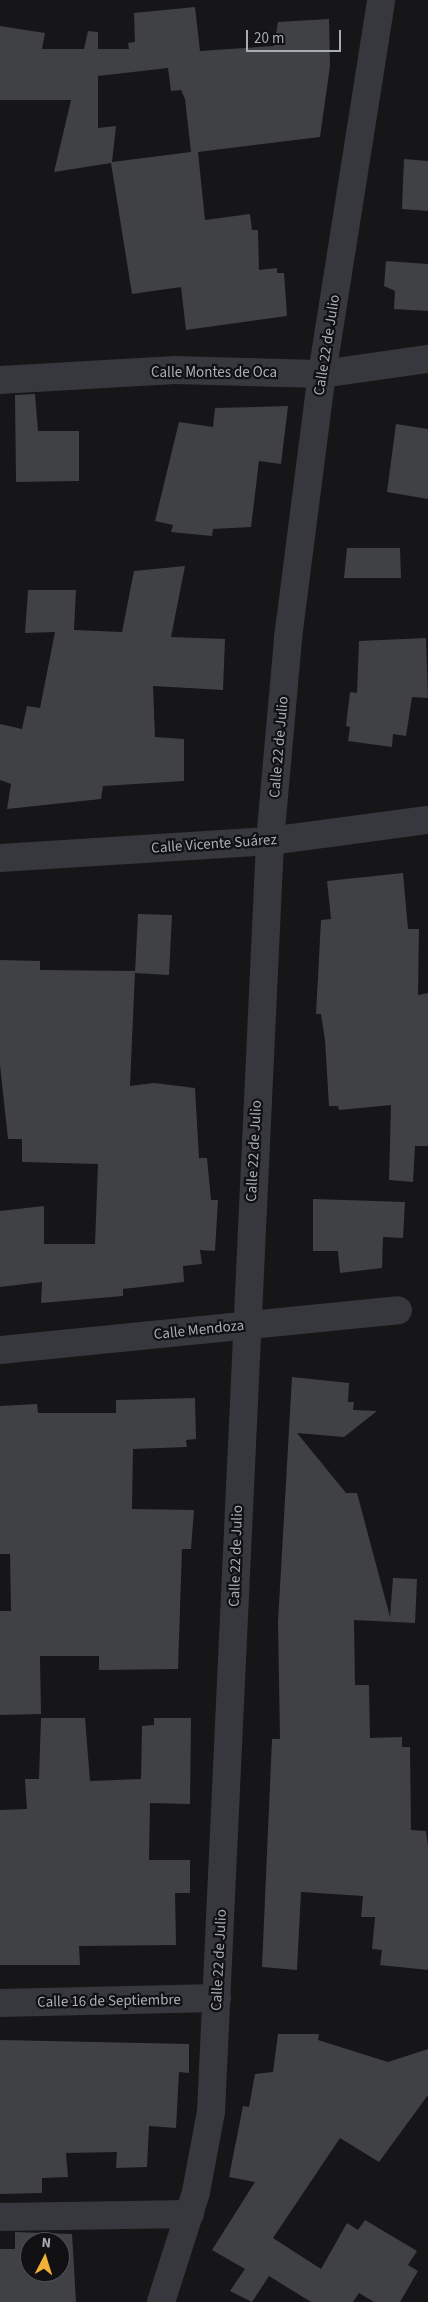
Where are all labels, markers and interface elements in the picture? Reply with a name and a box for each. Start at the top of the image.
scale bar [248,20,343,52]
text: 20 m [254,28,284,49]
street label: Calle 22 de Julio [310,293,344,397]
street label: Calle Montes de Oca [151,364,277,382]
street label: Calle 22 de Julio [266,695,292,799]
street label: Calle Vicente Suárez [151,831,277,857]
street label: Calle 22 de Julio [242,1100,266,1202]
street label: Calle Mendoza [153,1316,245,1344]
street label: Calle 22 de Julio [225,1505,247,1607]
street label: Calle 22 de Julio [207,1909,231,2011]
street label: Calle 16 de Septiembre [37,1991,181,2011]
north arrow [20,2232,70,2282]
text: N [41,2233,52,2253]

